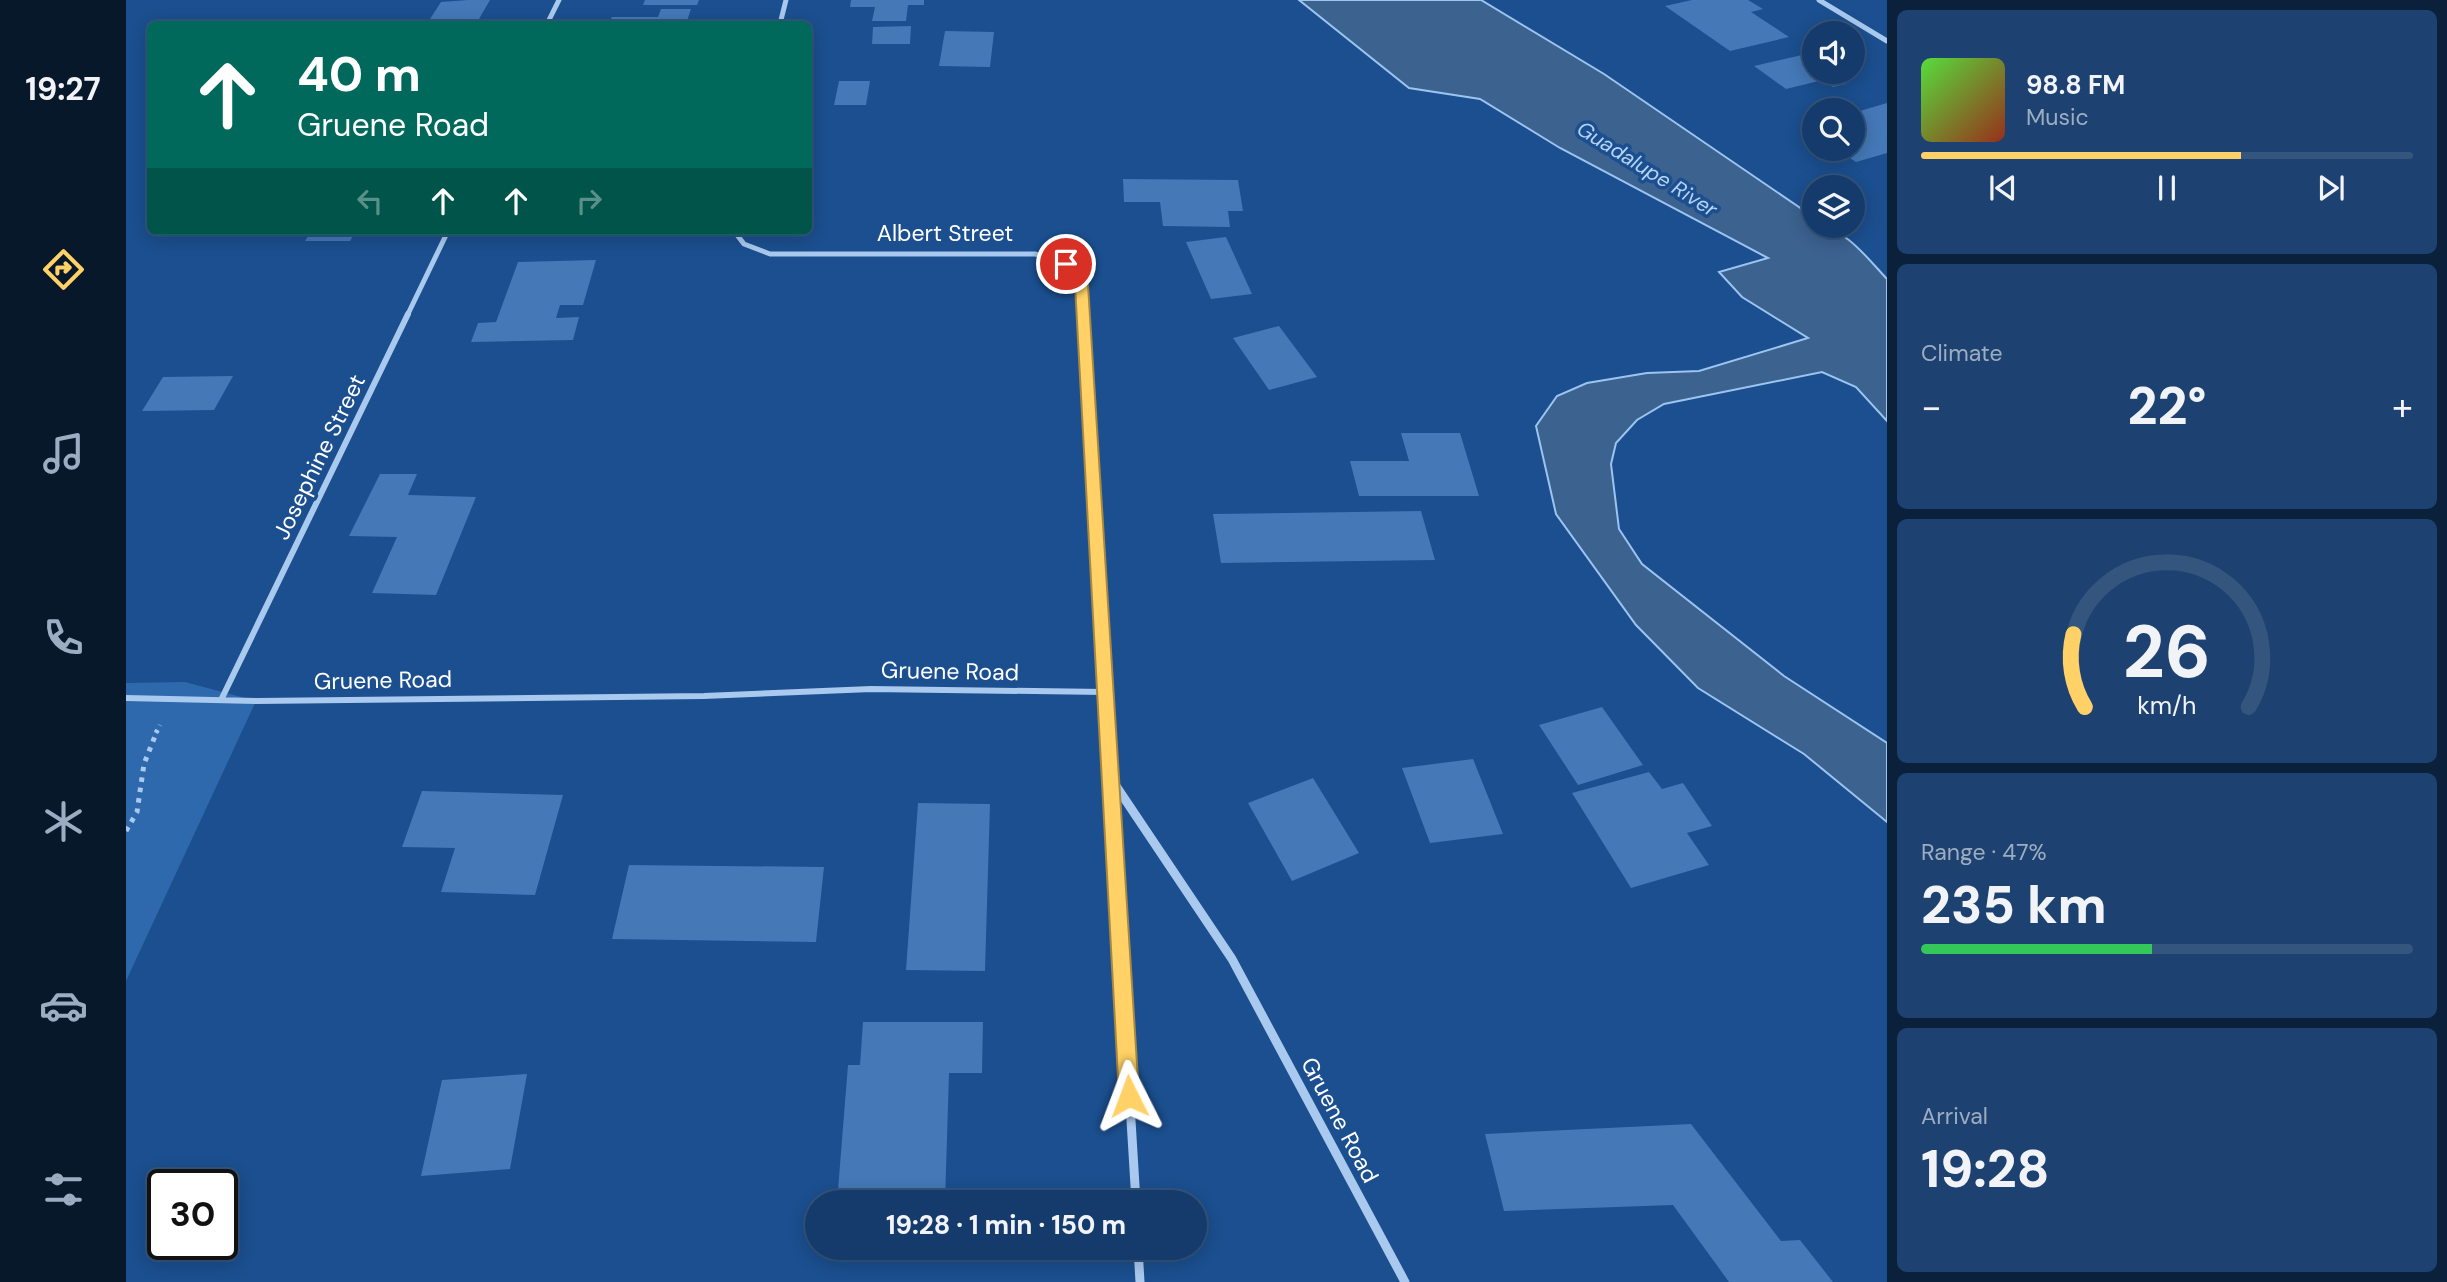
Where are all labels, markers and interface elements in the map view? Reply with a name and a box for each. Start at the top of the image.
map controls [1802,21,1865,238]
button: sound [1802,21,1865,84]
text: 40 m [297,42,421,106]
icon: ahead [182,49,273,140]
text: 19:27 [25,68,101,110]
text: 98.8 FM [2026,68,2125,102]
button: search [1802,98,1865,161]
text: Music [2026,102,2089,132]
text: Gruene Road [297,104,489,146]
water label: Guadalupe River [1572,115,1723,224]
icon: previous [1984,169,2022,207]
icon: pause [2148,169,2186,207]
icon: next [2312,169,2350,207]
button: layers [1802,175,1865,238]
icon: left [351,182,389,220]
icon: ahead [424,182,462,220]
icon: ahead [497,182,535,220]
icon: right [570,182,608,220]
street label: Albert Street [877,218,1013,248]
pin [1036,234,1096,294]
icon: directions [39,245,88,294]
icon: arrive [1047,245,1085,283]
text: Climate [1921,338,2003,368]
street label: Josephine Street [266,369,372,545]
text: 22° [2127,372,2207,440]
text: − [1921,382,1942,432]
text: + [2392,382,2413,432]
icon: music [39,429,88,478]
text: 26 [2123,605,2211,700]
icon: phone [39,613,88,662]
street label: Gruene Road [881,655,1019,687]
street label: Gruene Road [314,664,452,696]
text: km/h [2137,689,2197,722]
icon: climate [39,797,88,846]
text: Range · 47% [1921,837,2047,867]
text: 235 km [1921,871,2107,939]
icon: car [39,981,88,1030]
street label: Gruene Road [1294,1052,1386,1188]
position arrow [1092,1059,1166,1133]
text: Arrival [1921,1101,1988,1131]
text: 19:28 [1921,1135,2050,1203]
icon: filters [39,1165,88,1214]
speed limit sign: 30 [147,1169,238,1260]
text: 19:28 · 1 min · 150 m [886,1208,1126,1242]

